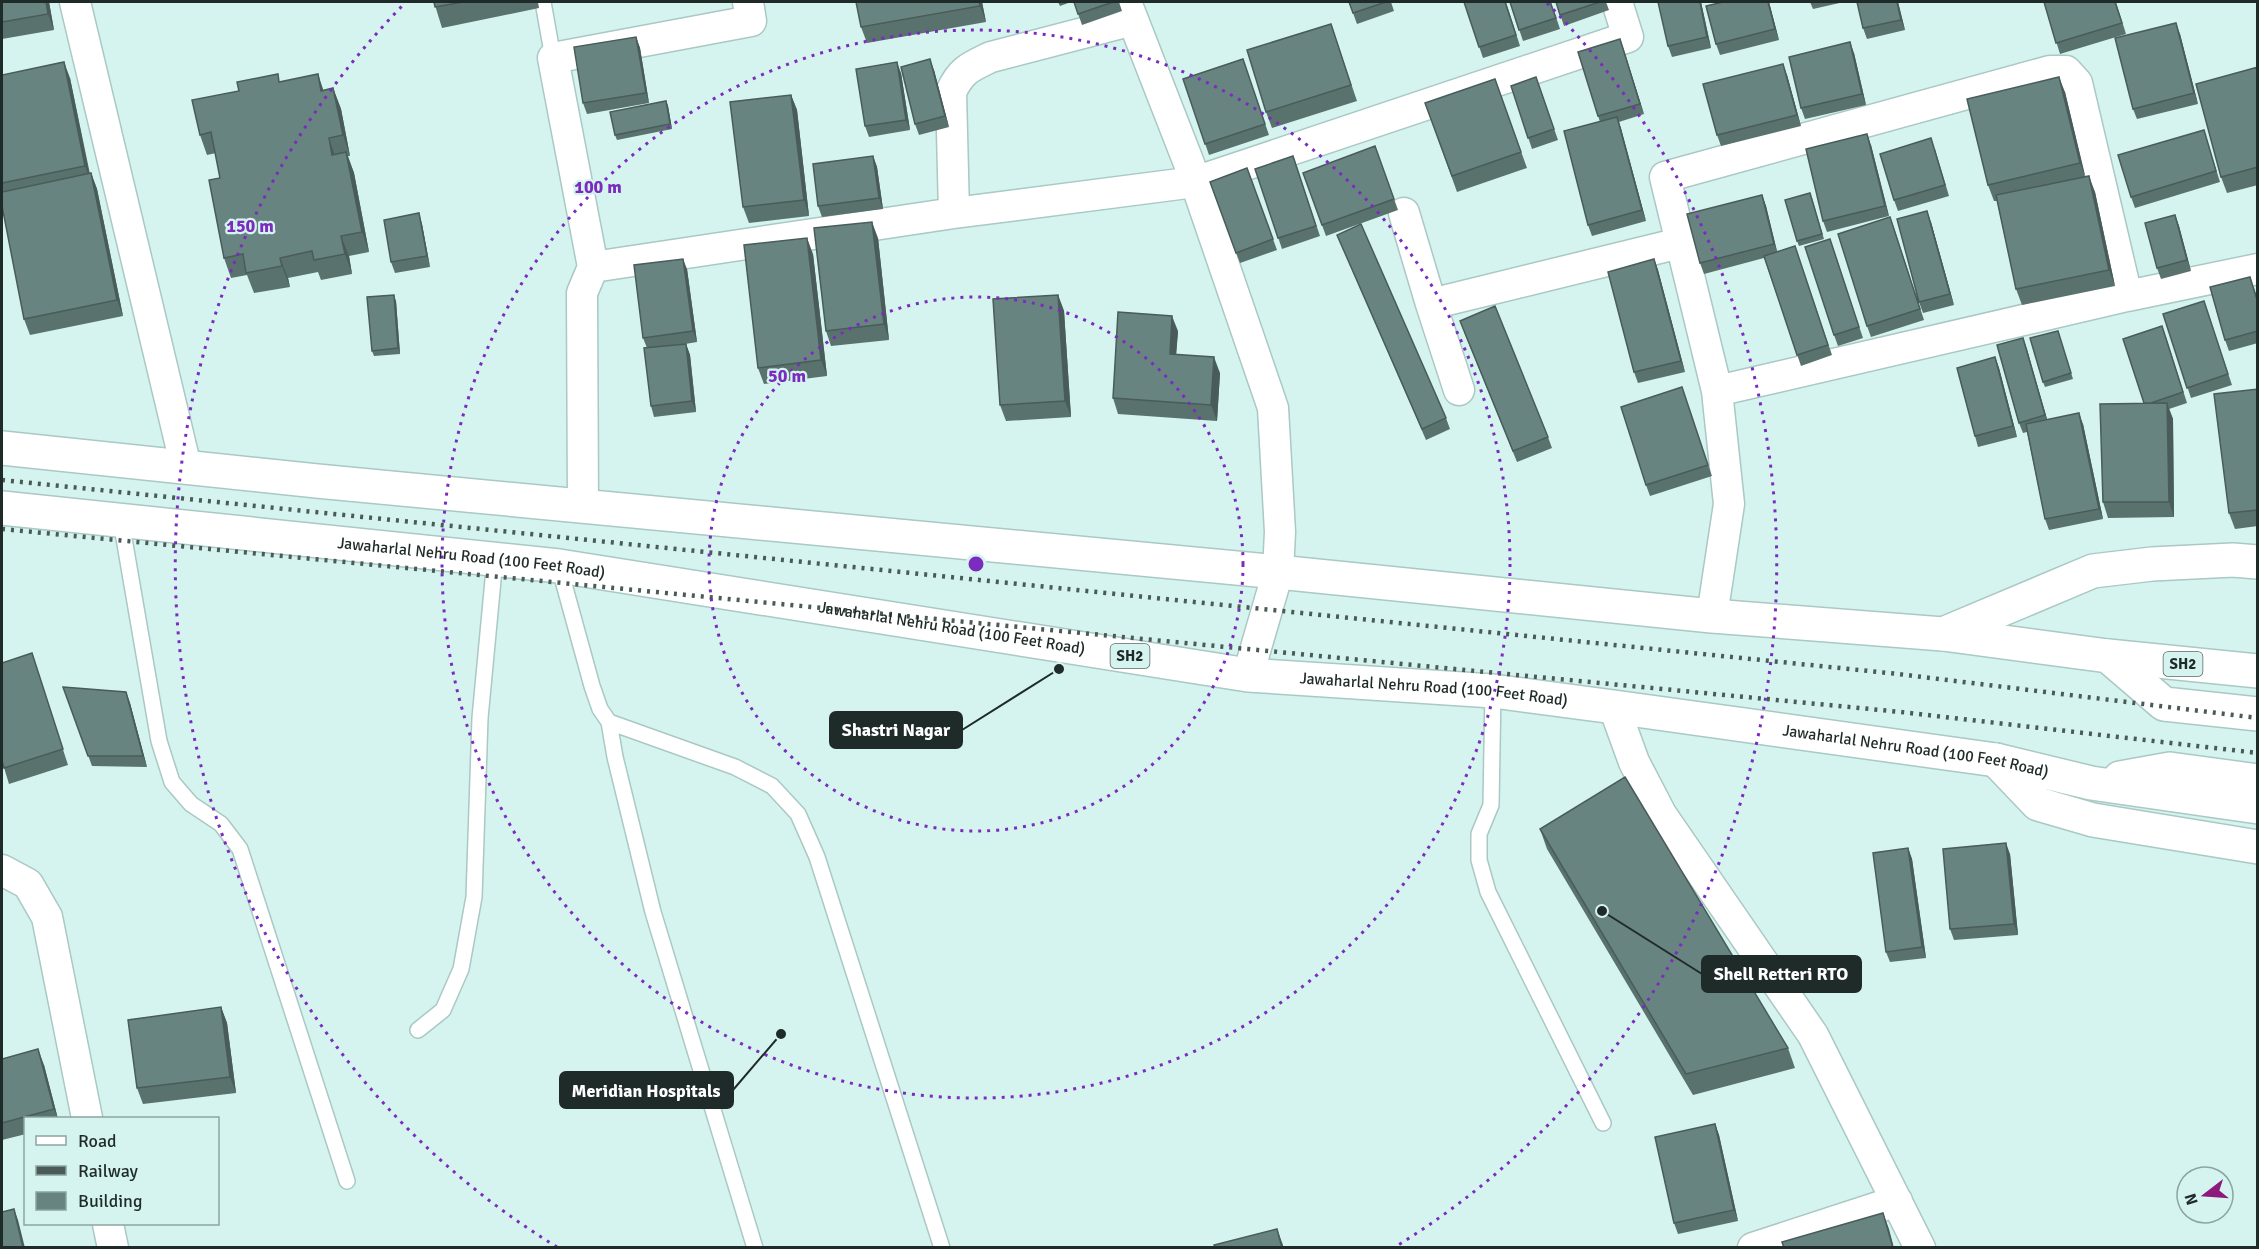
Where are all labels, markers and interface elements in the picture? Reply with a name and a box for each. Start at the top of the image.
text: 100 m [574,176,622,198]
text: 150 m [226,215,274,237]
text: 50 m [768,365,806,387]
street label: Jawaharlal Nehru Road (100 Feet Road) [337,533,607,583]
centre of rings [966,554,986,574]
street label: Jawaharlal Nehru Road (100 Feet Road) [818,597,1087,659]
road number: SH2 [1110,644,1150,668]
road number: SH2 [2164,652,2202,676]
street label: Jawaharlal Nehru Road (100 Feet Road) [1299,668,1569,711]
callout: Shastri Nagar [830,712,962,748]
text: Shastri Nagar [842,719,951,741]
street label: Jawaharlal Nehru Road (100 Feet Road) [1781,720,2051,782]
callout: Shell Retteri RTO [1702,956,1861,992]
text: Shell Retteri RTO [1714,963,1848,985]
callout: Meridian Hospitals [560,1072,733,1108]
text: Meridian Hospitals [571,1080,721,1102]
legend [24,1117,219,1225]
text: Road [78,1130,117,1152]
text: Railway [78,1160,139,1182]
north arrow [2175,1165,2235,1225]
text: Building [78,1190,142,1212]
text: N [2180,1191,2203,1207]

